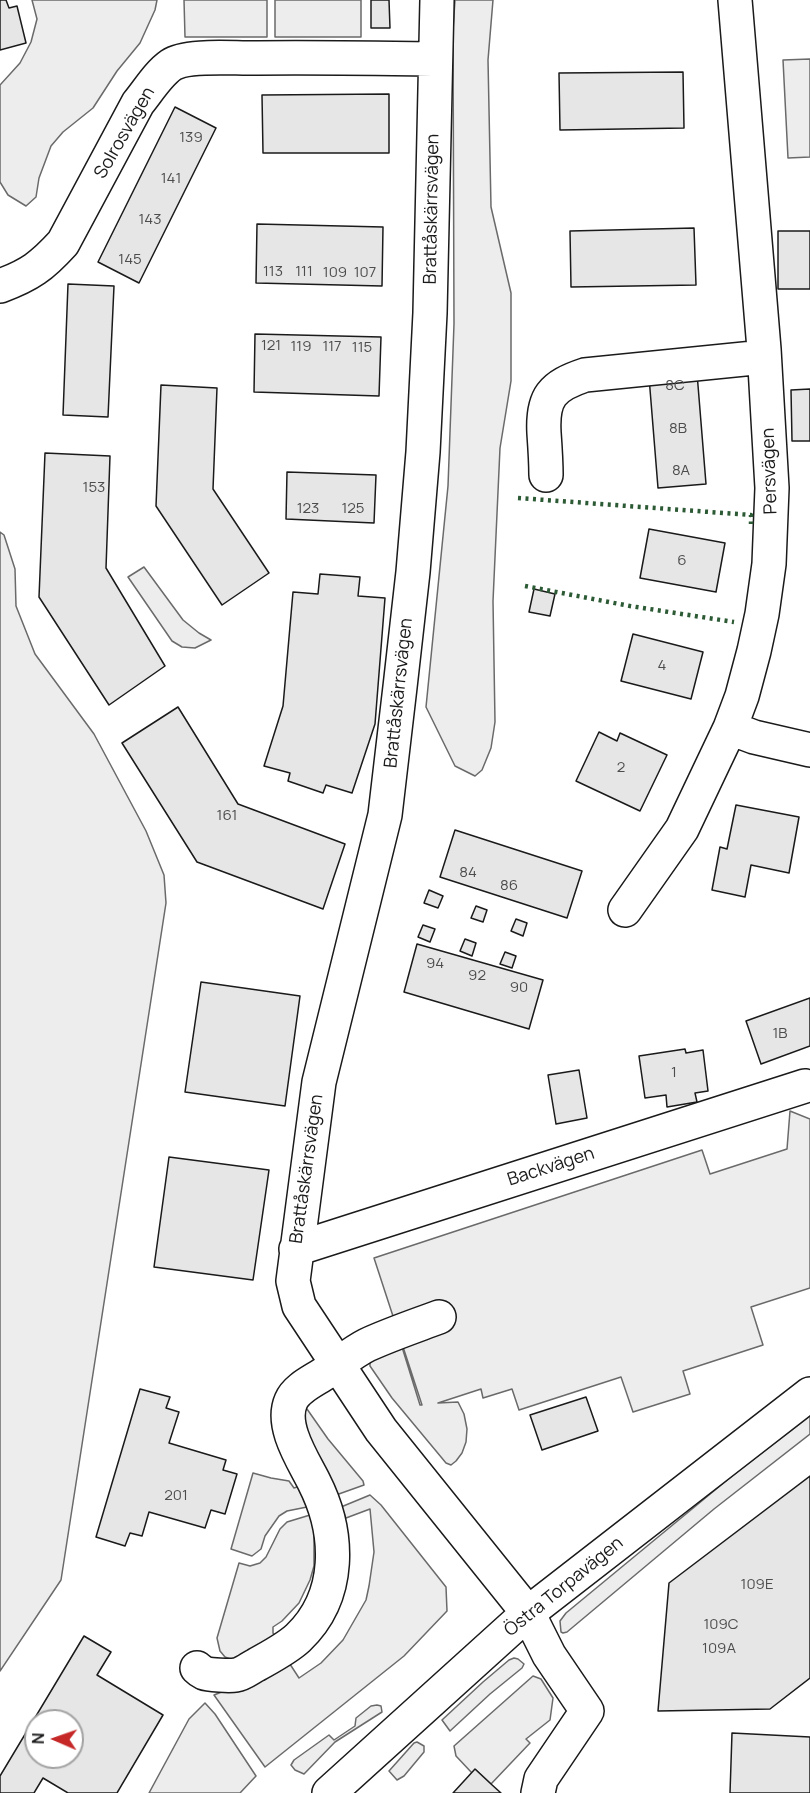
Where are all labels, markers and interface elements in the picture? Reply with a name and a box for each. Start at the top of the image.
street label: Solrosvägen [90,83,160,183]
house number: 139 [179,129,203,147]
street label: Brattåskärrsvägen [420,133,444,285]
house number: 141 [161,170,181,188]
house number: 143 [139,211,161,229]
house number: 145 [118,251,142,269]
house number: 113 [263,263,283,281]
house number: 111 [295,263,313,281]
house number: 109 [323,264,347,282]
house number: 107 [354,264,376,282]
house number: 121 [261,337,281,355]
house number: 119 [290,338,312,356]
house number: 117 [322,338,342,356]
house number: 115 [352,339,372,357]
house number: 8C [665,377,685,395]
house number: 8B [669,420,687,438]
street label: Persvägen [758,427,782,515]
house number: 8A [672,462,690,480]
house number: 153 [83,479,105,497]
house number: 123 [297,500,319,518]
house number: 125 [341,500,365,518]
house number: 6 [677,552,687,570]
street label: Brattåskärrsvägen [380,617,418,769]
house number: 4 [658,657,666,675]
house number: 2 [617,759,625,777]
house number: 161 [217,807,237,825]
house number: 84 [459,864,477,882]
house number: 86 [500,877,518,895]
house number: 94 [426,955,444,973]
house number: 92 [468,967,486,985]
house number: 90 [510,979,528,997]
house number: 1B [772,1025,788,1043]
house number: 1 [671,1064,677,1082]
street label: Brattåskärrsvägen [286,1093,328,1245]
street label: Backvägen [505,1143,597,1191]
house number: 201 [164,1487,188,1505]
street label: Östra Torpavägen [500,1533,628,1641]
house number: 109E [741,1576,773,1594]
house number: 109C [703,1616,739,1634]
house number: 109A [702,1640,736,1658]
north arrow [24,1709,84,1769]
text: N [27,1732,49,1745]

